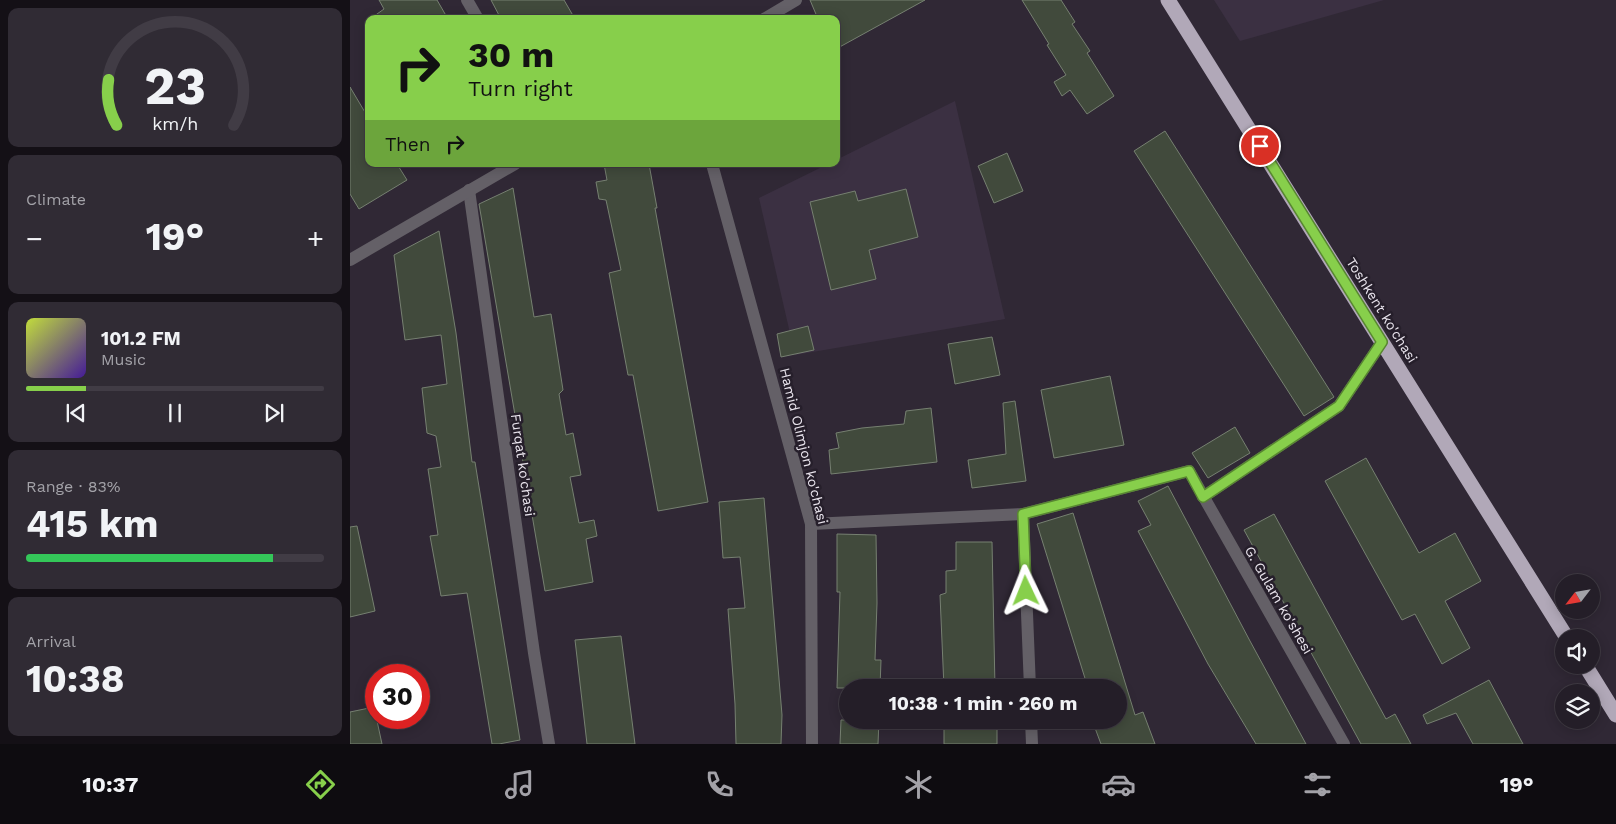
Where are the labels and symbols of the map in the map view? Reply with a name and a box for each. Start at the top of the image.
pin [1239,125,1281,167]
street label: Toshkent ko'chasi [1343,255,1421,365]
street label: Hamid Olimjon ko'chasi [777,366,831,526]
street label: Furqat ko'chasi [508,413,538,517]
street label: G. Gulam ko'shesi [1242,543,1316,657]
position arrow [999,564,1051,616]
north arrow [1555,574,1600,619]
speed limit sign: 30 [365,664,430,729]

